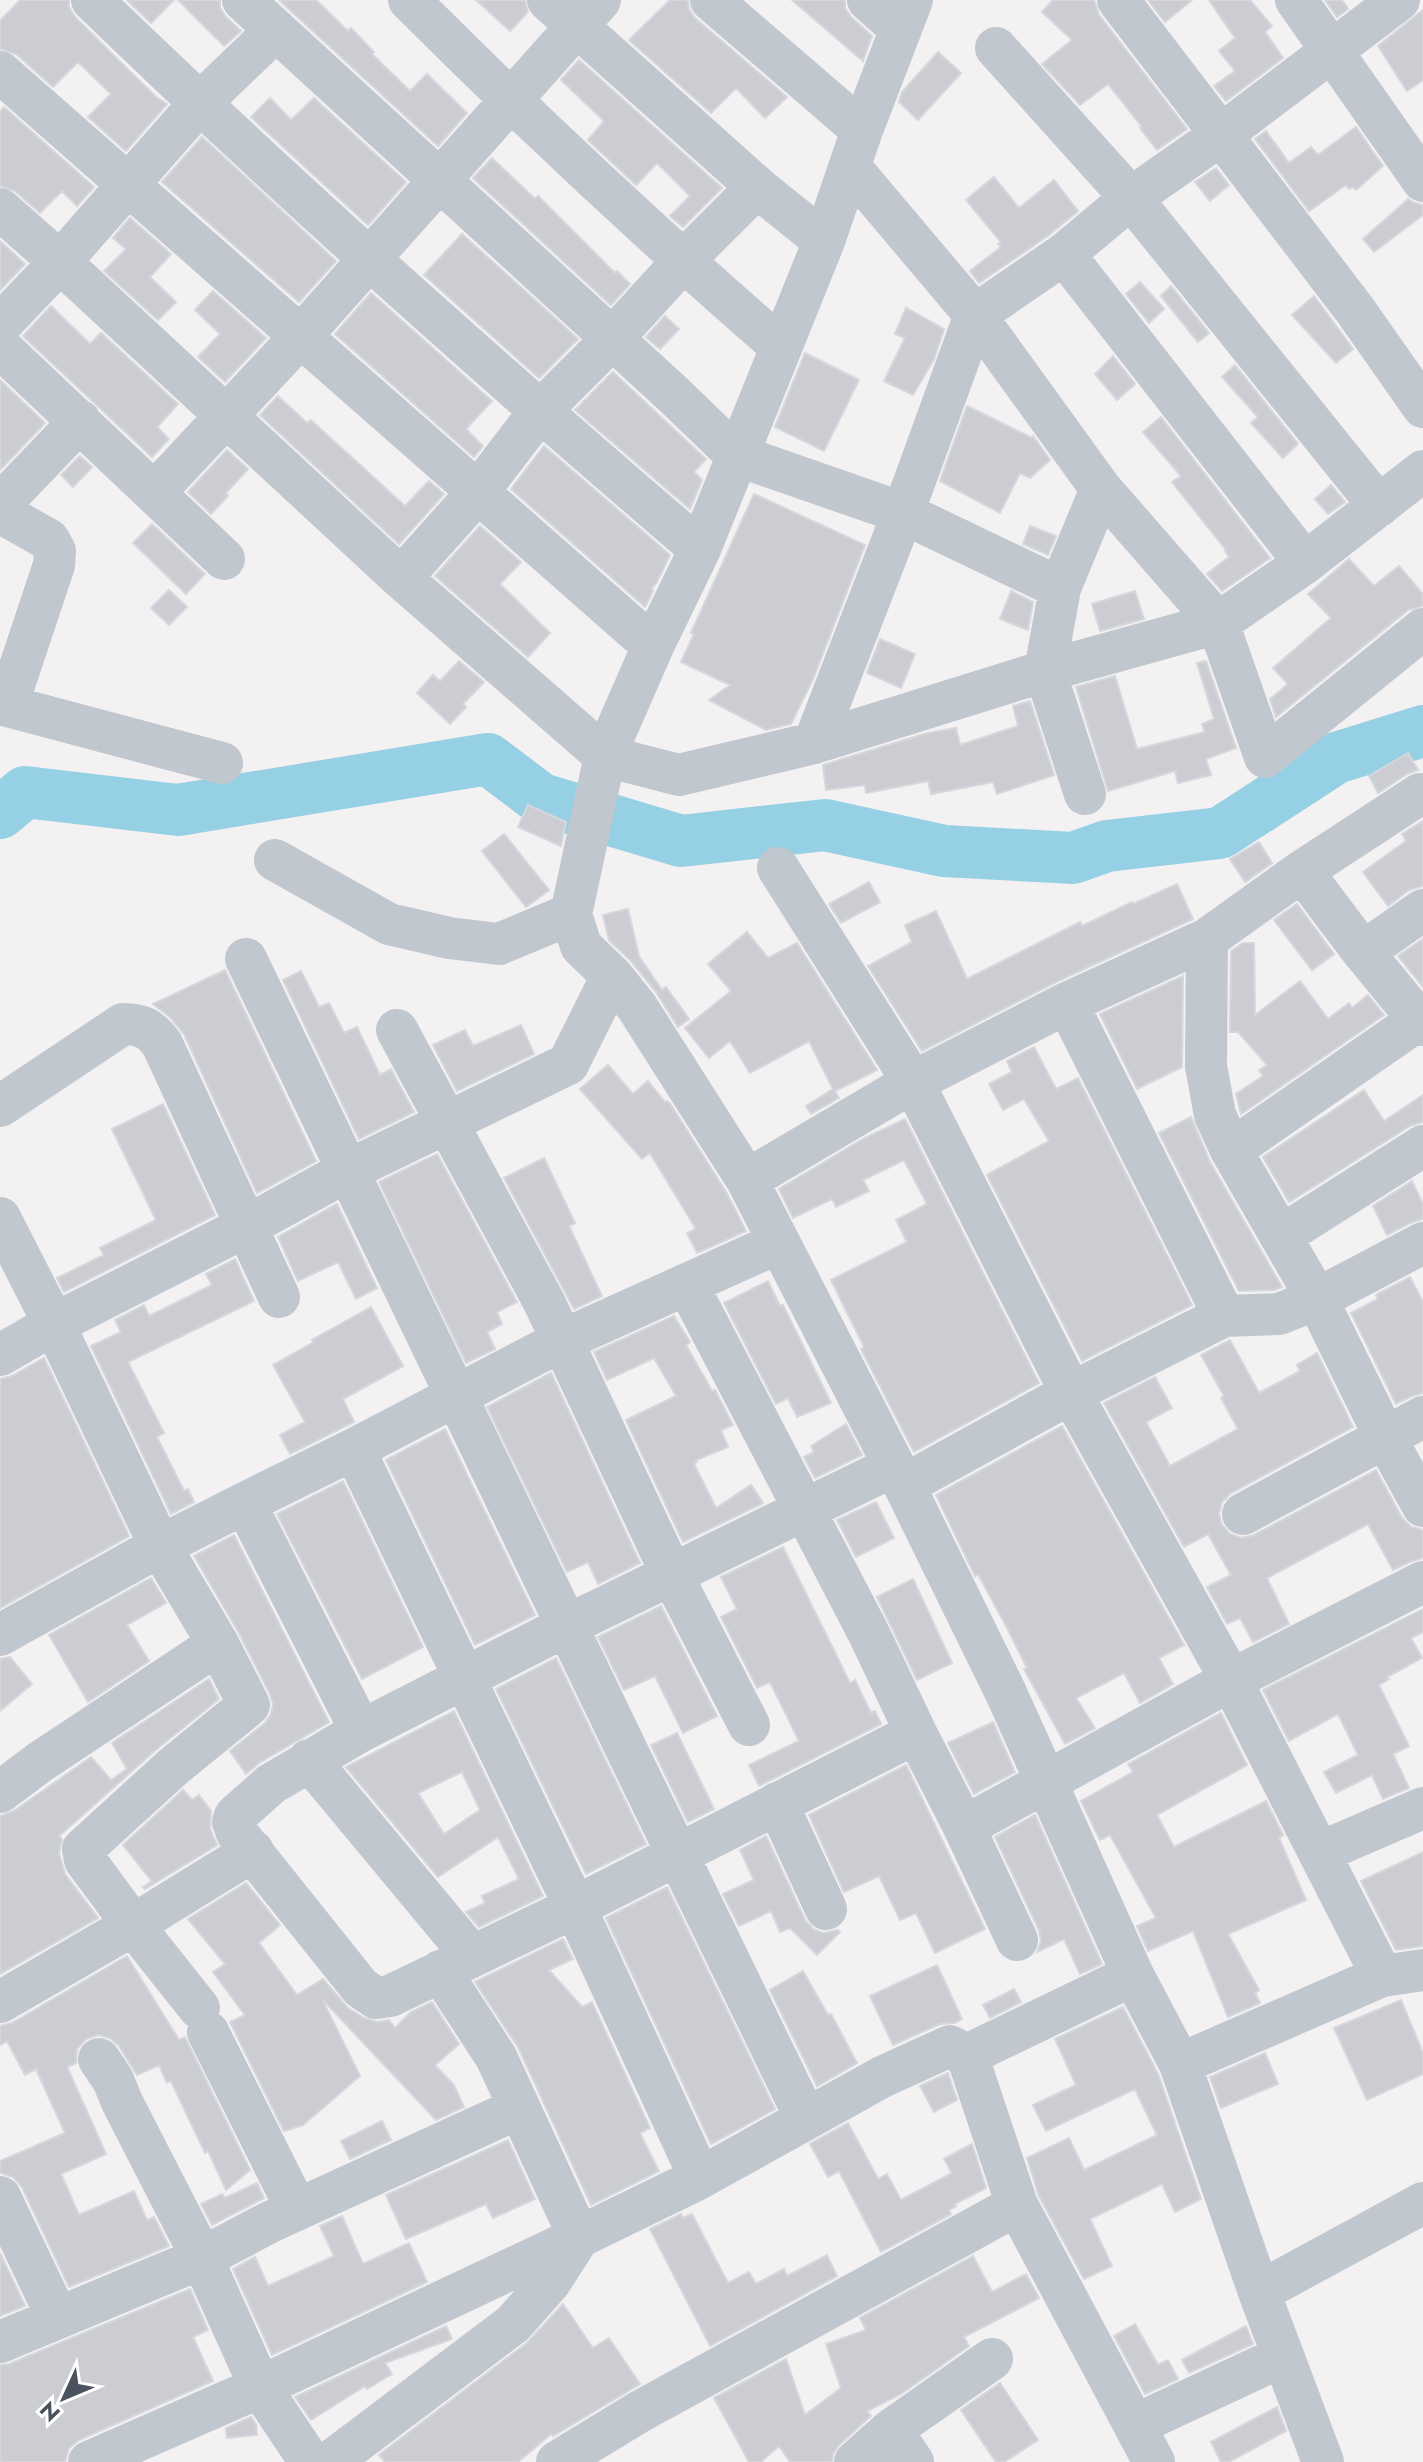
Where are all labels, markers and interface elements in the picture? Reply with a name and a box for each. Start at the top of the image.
north arrow [24,2358,104,2438]
text: N [32,2394,67,2429]

